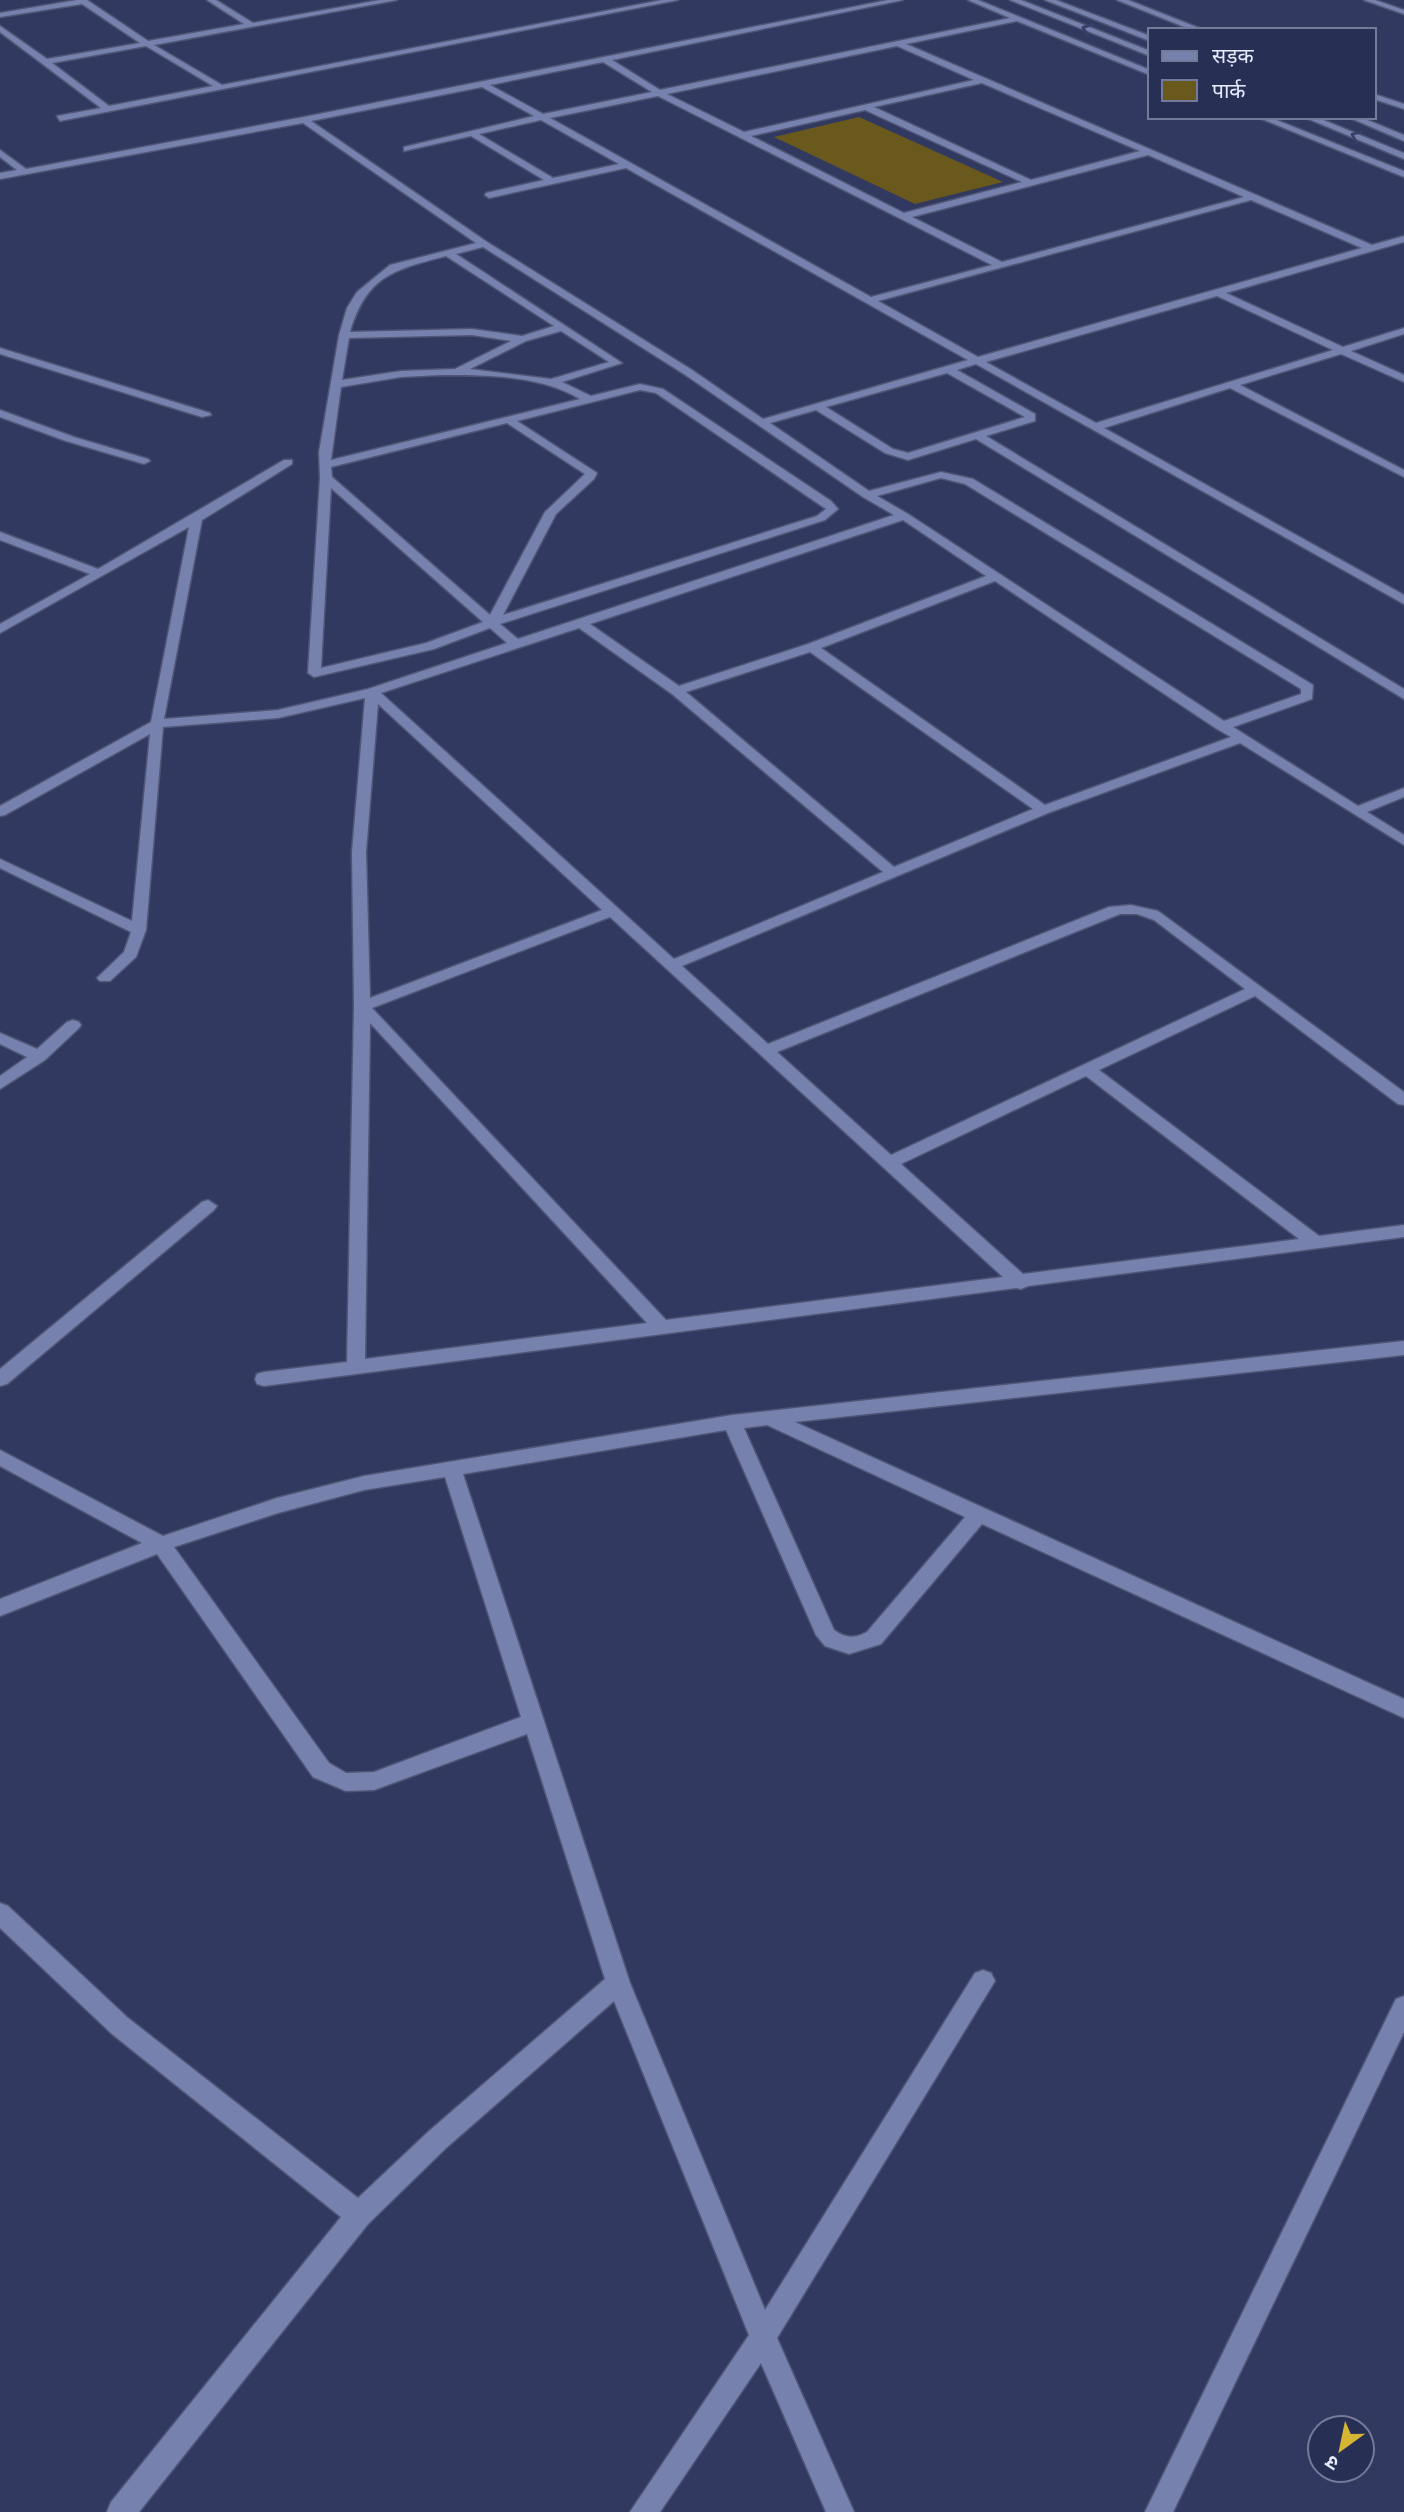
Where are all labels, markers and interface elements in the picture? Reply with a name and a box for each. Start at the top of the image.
one-way arrow [1081,24,1093,38]
legend [1148,28,1376,119]
text: सड़क [1212,42,1254,68]
text: पार्क [1212,77,1246,103]
one-way arrow [1351,131,1363,145]
north arrow [1306,2414,1376,2484]
text: उ [1320,2451,1342,2476]

